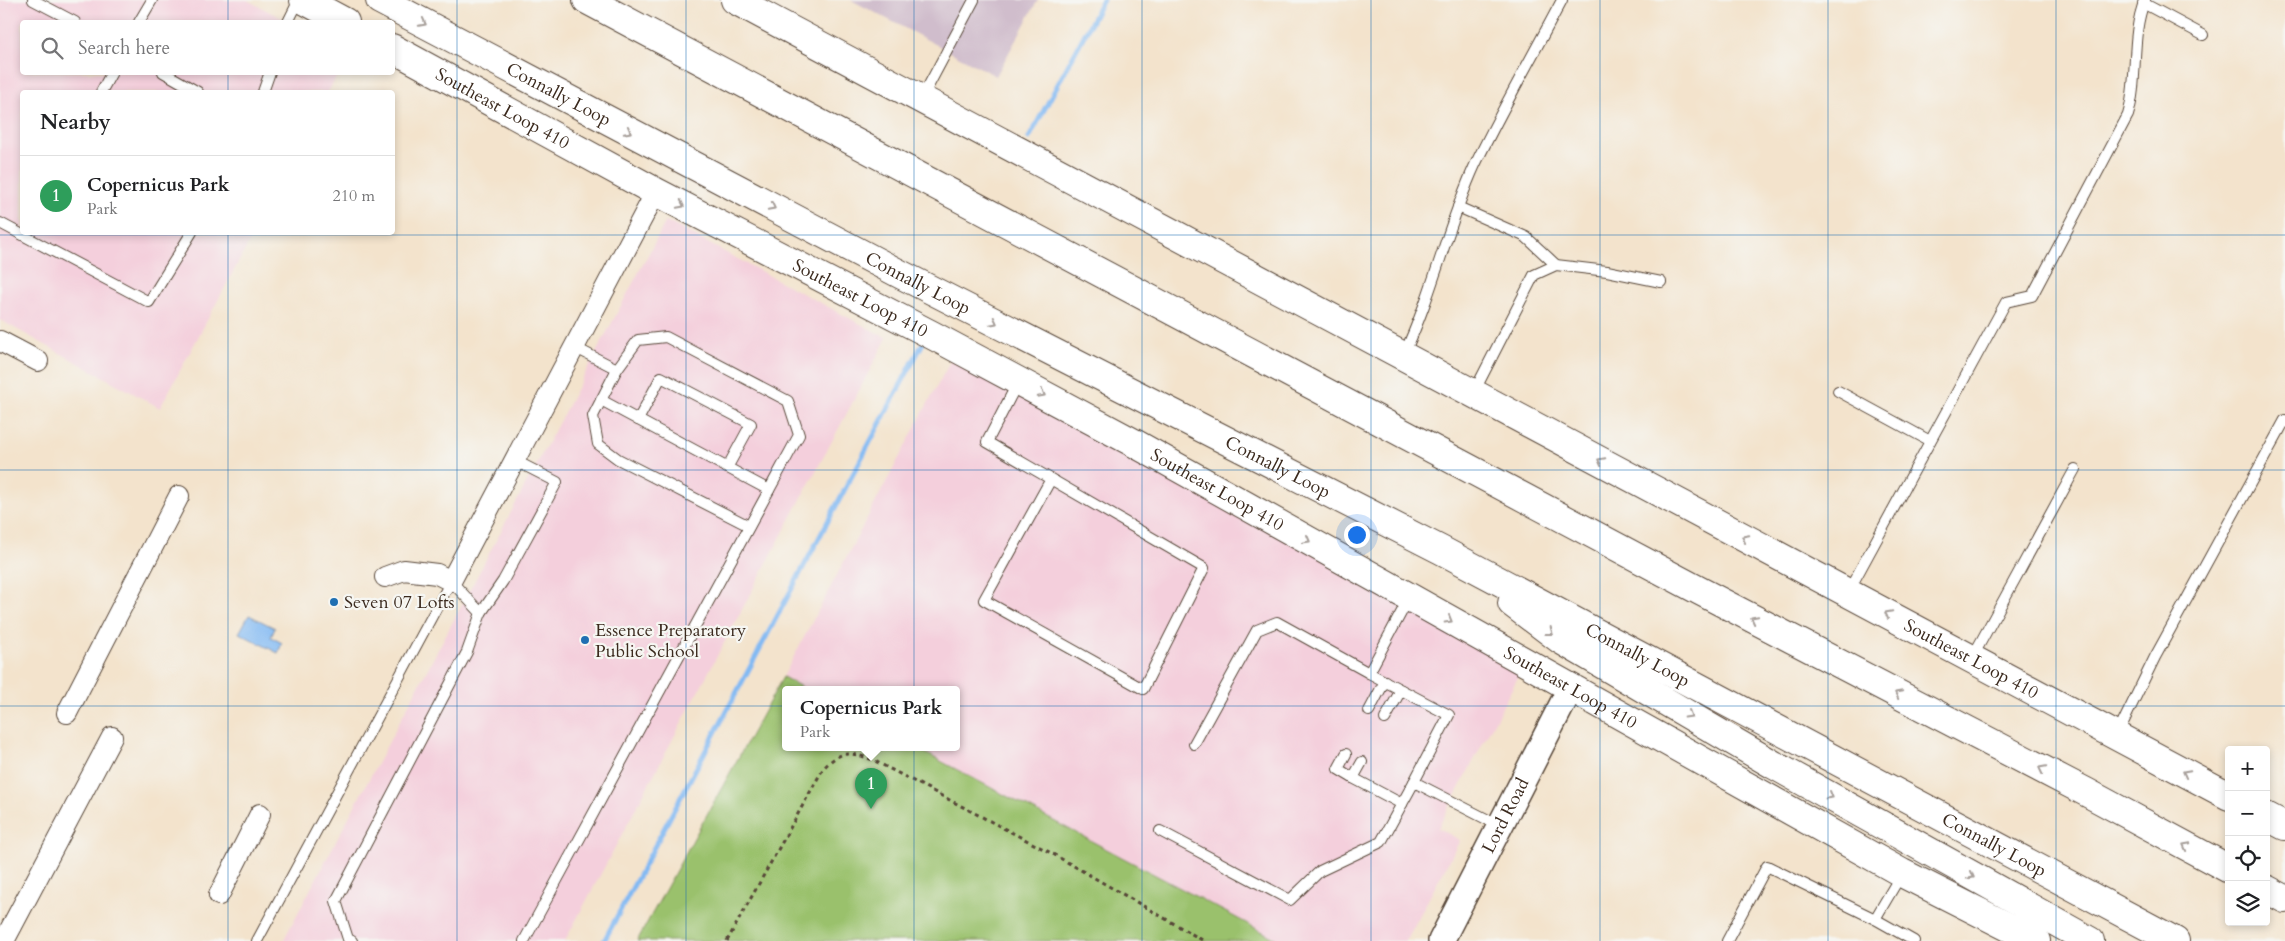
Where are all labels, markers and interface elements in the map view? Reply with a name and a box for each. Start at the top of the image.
one-way arrow [417,17,426,27]
search box [20,20,395,75]
icon: search [38,34,66,62]
text: Search here [78,35,170,61]
street label: Connally Loop [502,57,615,133]
street label: Southeast Loop 410 [431,62,574,155]
text: Nearby [40,108,111,137]
one-way arrow [623,125,632,135]
text: Copernicus Park [87,172,230,198]
text: 1 [52,185,60,207]
text: 210 m [333,185,375,207]
text: Park [87,198,118,220]
one-way arrow [676,199,685,209]
one-way arrow [767,201,776,211]
street label: Connally Loop [861,246,975,321]
street label: Southeast Loop 410 [788,253,932,344]
one-way arrow [989,316,998,326]
one-way arrow [1037,388,1046,398]
street label: Connally Loop [1221,430,1335,505]
street label: Southeast Loop 410 [1146,443,1288,537]
one-way arrow [1598,457,1607,467]
your location [1344,522,1370,548]
one-way arrow [1302,534,1311,544]
one-way arrow [1741,534,1750,544]
place label: Seven 07 Lofts [344,590,455,615]
marker: Seven 07 Lofts [328,596,340,608]
one-way arrow [1884,610,1893,620]
one-way arrow [1444,613,1453,623]
street label: Southeast Loop 410 [1899,613,2043,705]
one-way arrow [1750,615,1759,625]
street label: Connally Loop [1581,617,1694,693]
place label: Essence Preparatory Public School [595,618,747,664]
one-way arrow [1544,626,1554,635]
marker: Essence Preparatory Public School [579,634,591,646]
street label: Southeast Loop 410 [1499,640,1642,735]
popup [782,686,960,751]
one-way arrow [1895,690,1904,700]
text: Copernicus Park [800,695,942,721]
one-way arrow [1684,709,1693,719]
text: Park [800,721,831,743]
map controls [2225,746,2270,926]
button: + [2225,746,2270,791]
one-way arrow [2039,765,2048,775]
pin: 1 [855,768,887,809]
one-way arrow [2182,769,2191,779]
street label: Lord Road [1476,774,1536,858]
one-way arrow [1824,790,1833,800]
button: − [2225,791,2270,836]
street label: Connally Loop [1937,807,2051,883]
button: locate [2225,836,2270,881]
one-way arrow [2182,842,2191,852]
one-way arrow [1966,870,1975,880]
button: layers [2225,881,2270,926]

